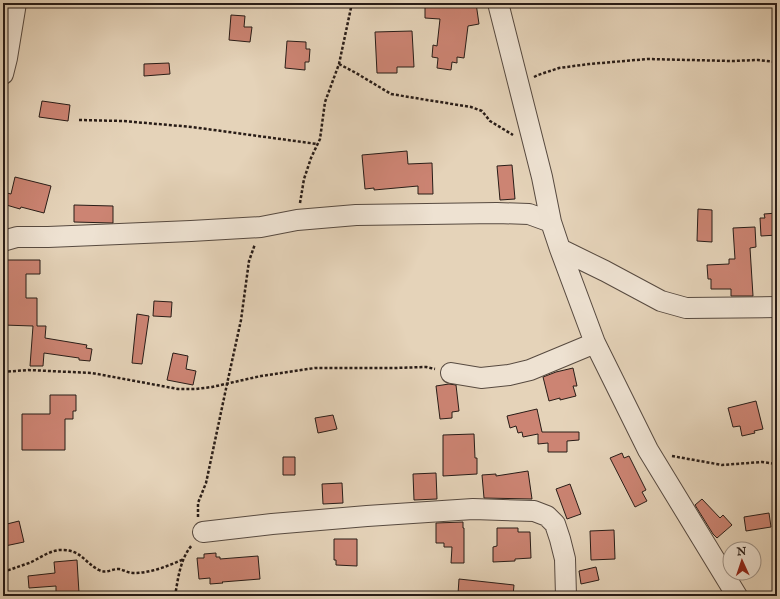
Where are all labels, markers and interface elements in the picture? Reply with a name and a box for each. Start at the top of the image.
north arrow [722,541,762,581]
text: N [735,545,747,559]

